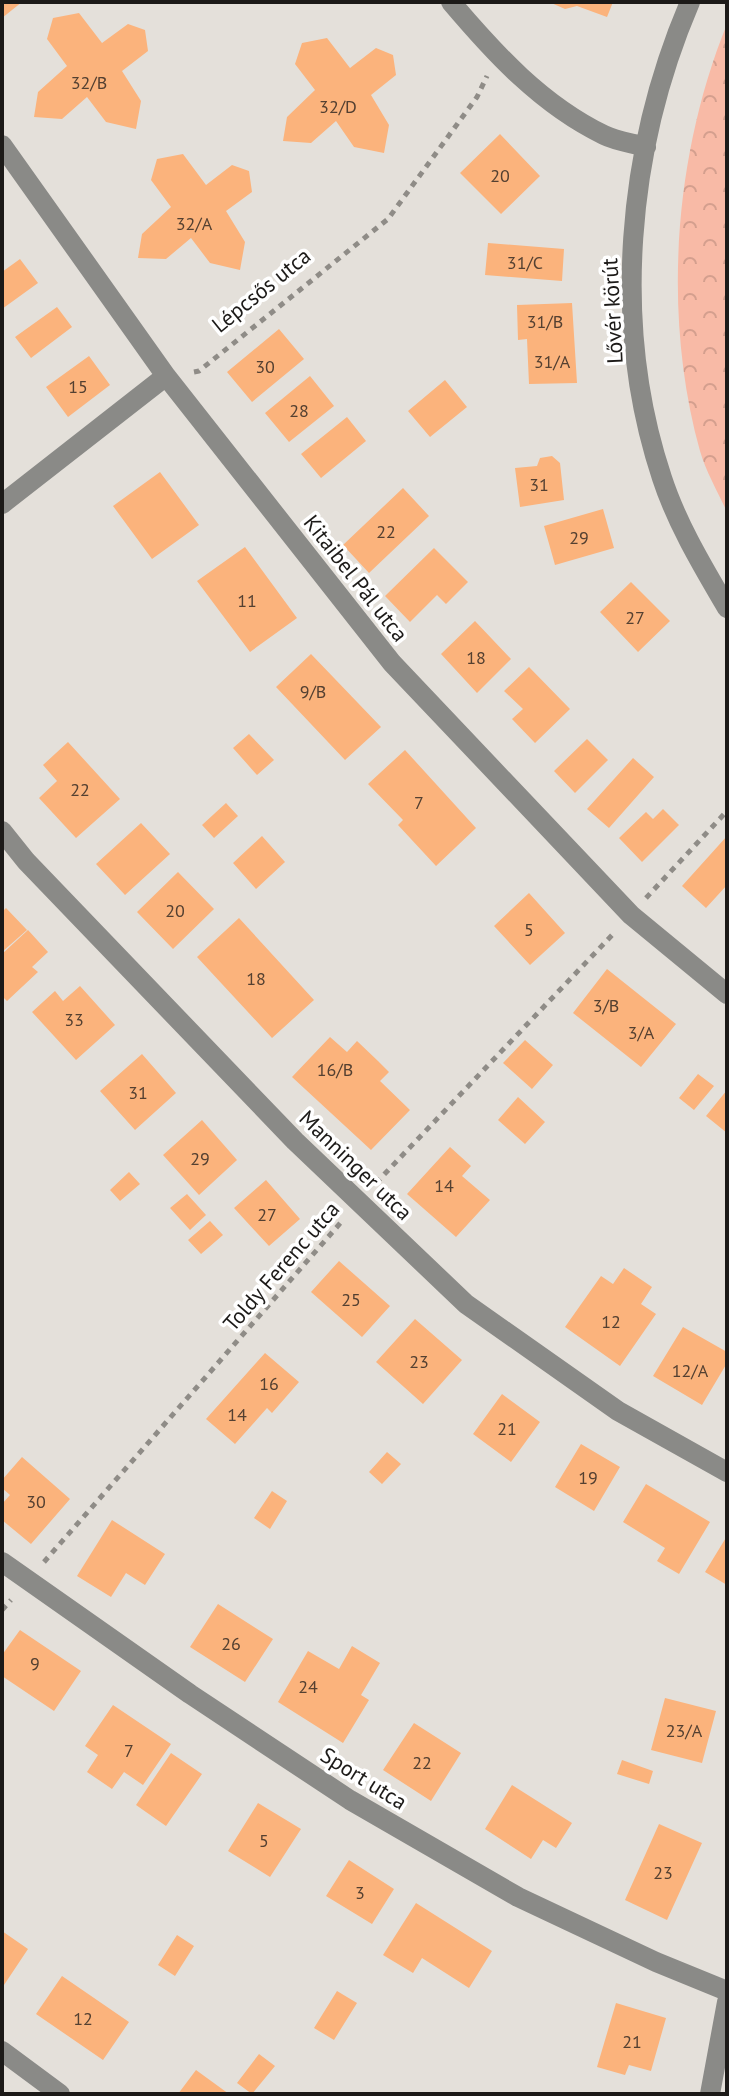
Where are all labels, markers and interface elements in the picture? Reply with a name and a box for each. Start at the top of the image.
house number: 32/B [71,71,107,94]
house number: 32/D [319,95,357,118]
house number: 20 [490,164,510,187]
house number: 32/A [176,212,213,235]
street label: Lépcsős utca [206,242,316,338]
house number: 31/C [507,251,543,274]
street label: Lővér körút [595,257,629,364]
house number: 31/B [527,310,563,333]
house number: 31/A [534,350,571,373]
house number: 30 [255,355,275,378]
house number: 15 [68,375,88,398]
house number: 28 [289,399,309,422]
house number: 31 [529,473,549,496]
street label: Kitaibel Pál utca [298,509,414,647]
house number: 22 [376,520,396,543]
house number: 29 [569,526,589,549]
house number: 11 [237,589,257,612]
house number: 27 [625,606,645,629]
house number: 18 [466,646,486,669]
house number: 9/B [300,680,326,703]
house number: 22 [70,778,90,801]
house number: 7 [414,791,424,814]
house number: 20 [165,899,185,922]
house number: 5 [524,918,534,941]
house number: 18 [246,967,266,990]
house number: 3/B [593,994,619,1017]
house number: 33 [64,1008,84,1031]
house number: 3/A [628,1021,655,1044]
house number: 16/B [317,1058,353,1081]
house number: 31 [128,1081,148,1104]
street label: Manninger utca [294,1104,418,1226]
house number: 29 [190,1147,210,1170]
house number: 14 [434,1174,454,1197]
street label: Toldy Ferenc utca [217,1195,345,1337]
house number: 27 [257,1203,277,1226]
house number: 25 [341,1288,361,1311]
house number: 12 [601,1310,621,1333]
house number: 23 [409,1350,429,1373]
house number: 12/A [672,1359,709,1382]
house number: 16 [259,1372,279,1395]
house number: 14 [227,1403,247,1426]
house number: 21 [497,1417,517,1440]
house number: 19 [578,1466,598,1489]
house number: 30 [26,1490,46,1513]
house number: 26 [221,1632,241,1655]
house number: 9 [30,1652,40,1675]
house number: 24 [298,1675,318,1698]
house number: 23/A [666,1719,703,1742]
house number: 7 [124,1739,134,1762]
street label: Sport utca [316,1740,412,1816]
house number: 22 [412,1751,432,1774]
house number: 5 [259,1829,269,1852]
house number: 23 [653,1861,673,1884]
house number: 3 [355,1881,365,1904]
house number: 12 [73,2007,93,2030]
house number: 21 [622,2030,642,2053]

